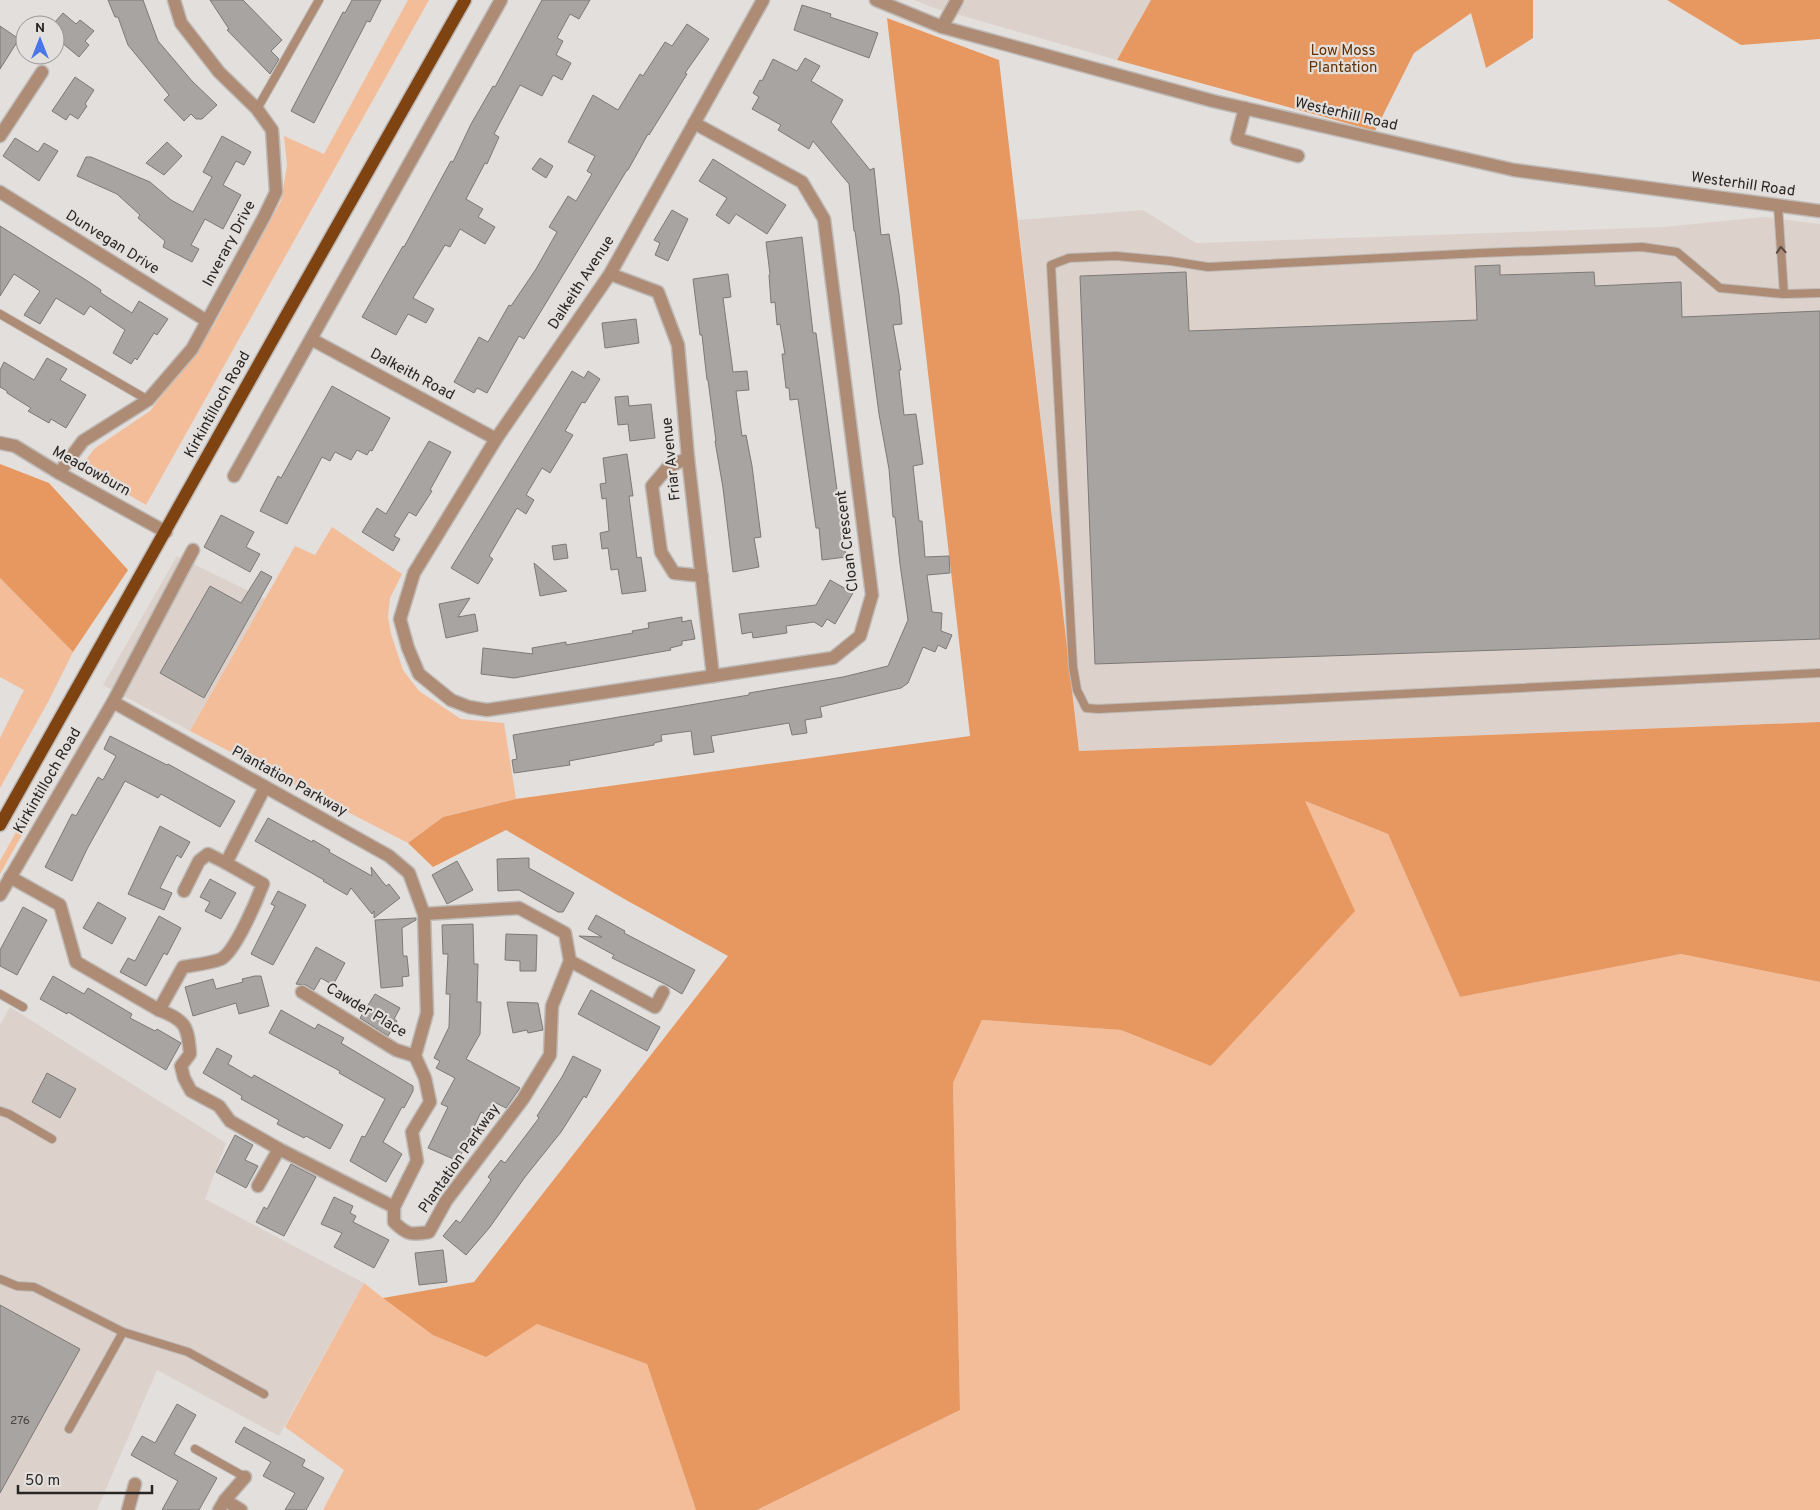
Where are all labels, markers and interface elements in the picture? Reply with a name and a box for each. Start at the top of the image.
north arrow [15,15,65,65]
text: N [35,20,45,37]
park label: Low Moss Plantation [1309,42,1377,78]
street label: Westerhill Road [1293,94,1399,136]
street label: Westerhill Road [1690,168,1796,202]
street label: Inverary Drive [199,198,261,290]
street label: Dunvegan Drive [61,207,163,279]
street label: Dalkeith Avenue [545,233,619,333]
one-way arrow [1775,246,1786,254]
street label: Dalkeith Road [366,345,458,405]
street label: Kirkintilloch Road [181,348,255,462]
street label: Friar Avenue [658,416,686,502]
street label: Meadowburn [48,443,134,501]
street label: Cloan Crescent [832,489,864,593]
street label: Kirkintilloch Road [10,725,86,837]
street label: Plantation Parkway [228,742,350,822]
street label: Cawder Place [322,979,410,1043]
street label: Plantation Parkway [415,1100,505,1217]
house number: 276 [10,1413,30,1429]
scale bar [18,1462,151,1494]
text: 50 m [25,1472,60,1491]

